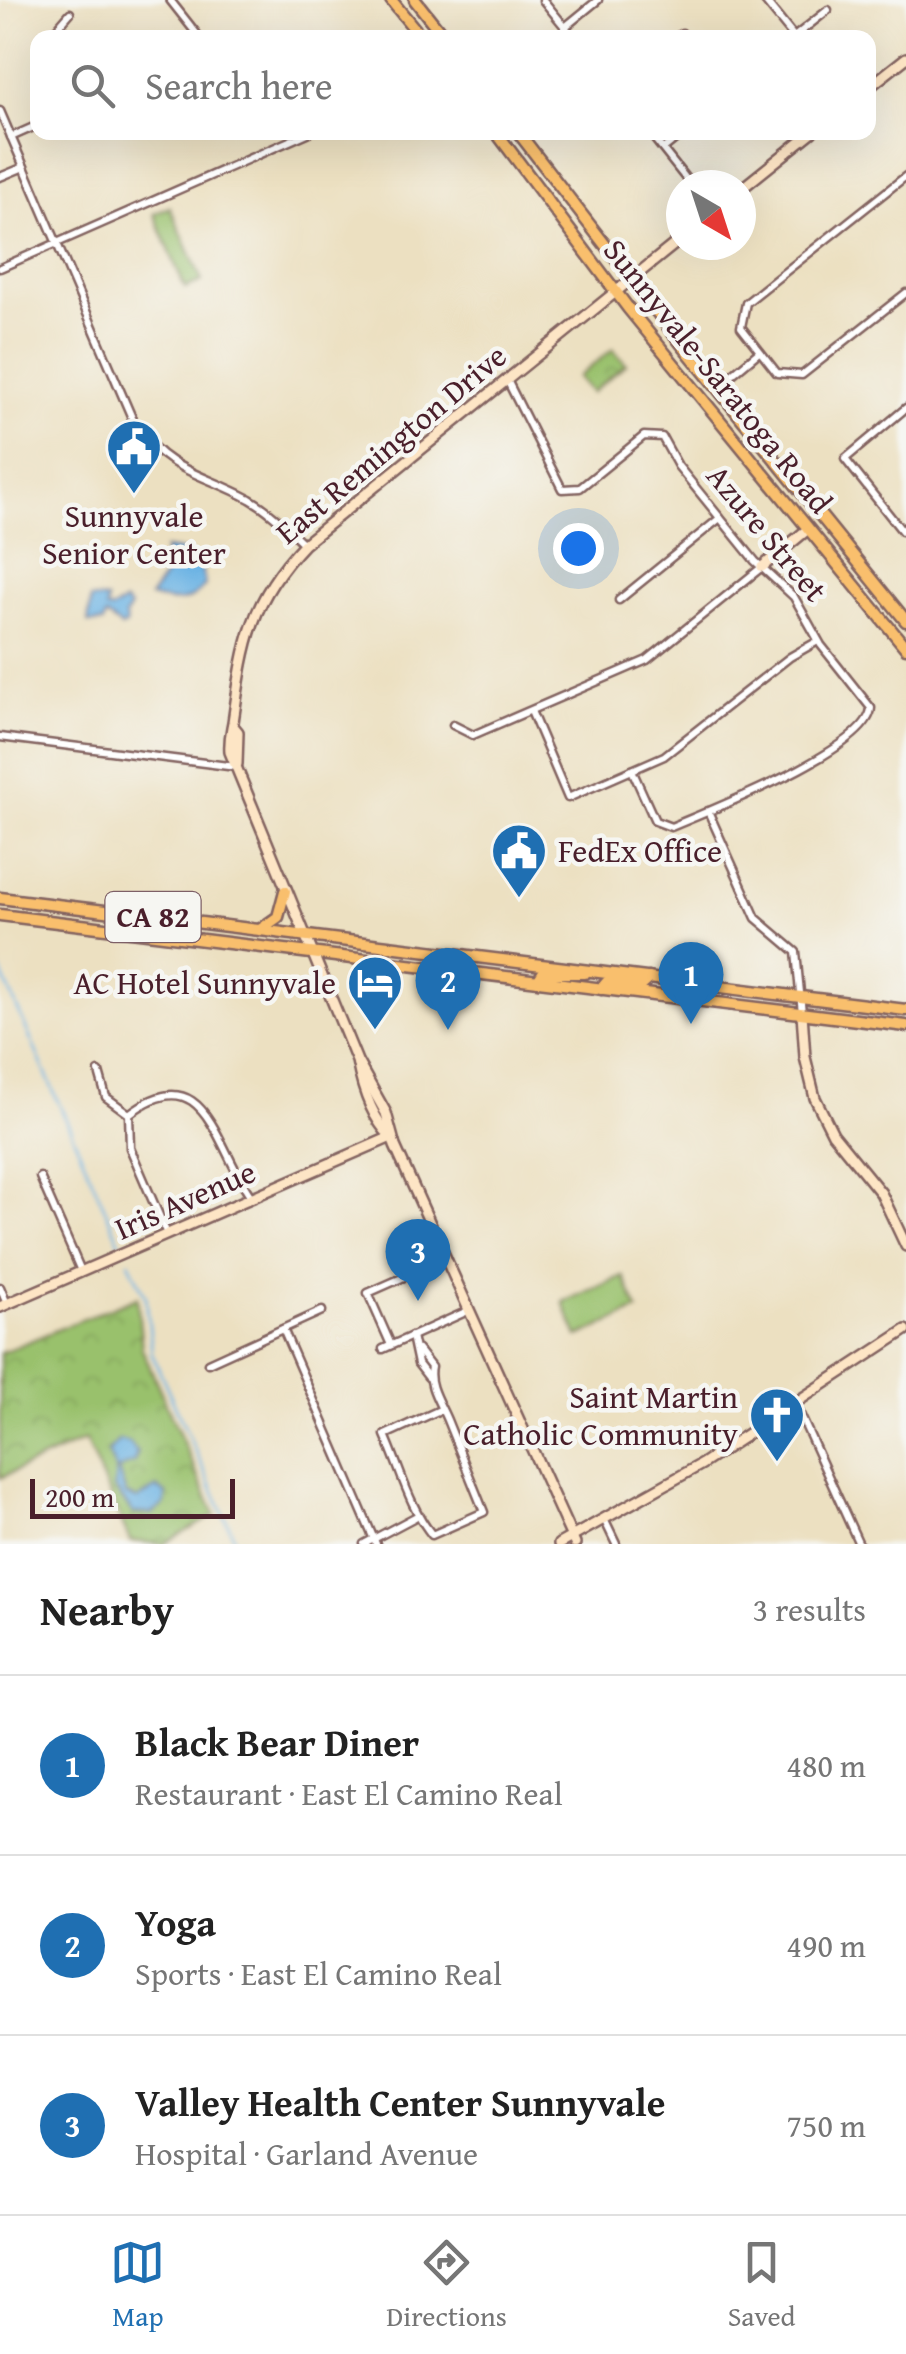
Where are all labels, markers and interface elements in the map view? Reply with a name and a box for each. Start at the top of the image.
search box [30,30,876,140]
text: Search here [145,57,333,113]
icon: search [65,58,120,113]
north arrow [666,170,756,260]
street label: Sunnyvale-Saratoga Road [593,228,844,523]
street label: East Remington Drive [265,333,517,555]
public building icon: Sunnyvale Senior Center [104,417,164,496]
street label: Azure Street [696,454,839,612]
place label: Sunnyvale Senior Center [42,492,226,576]
your location [553,523,604,574]
public building icon: FedEx Office [489,821,549,900]
place label: FedEx Office [558,827,722,874]
road number: CA 82 [106,892,200,942]
pin: 1 [658,942,724,1024]
pin: 2 [416,948,480,1030]
hotel icon: AC Hotel Sunnyvale [345,953,405,1032]
place label: AC Hotel Sunnyvale [74,959,336,1006]
street label: Iris Avenue [107,1148,263,1252]
pin: 3 [386,1218,450,1301]
place label: Saint Martin Catholic Community [463,1373,738,1457]
church icon: Saint Martin Catholic Community [747,1385,807,1464]
scale bar [30,1474,235,1518]
text: 200 m [45,1476,114,1517]
text: Nearby [40,1579,174,1640]
text: 3 results [753,1586,866,1633]
text: Black Bear Diner [135,1714,419,1770]
text: 1 [64,1742,81,1789]
text: 480 m [787,1742,866,1789]
text: Restaurant · East El Camino Real [135,1770,563,1817]
text: Yoga [135,1894,216,1950]
text: 2 [64,1922,81,1969]
text: 490 m [787,1922,866,1969]
text: Sports · East El Camino Real [135,1950,502,1997]
text: Valley Health Center Sunnyvale [135,2074,665,2130]
text: 3 [64,2102,81,2149]
text: 750 m [787,2102,866,2149]
text: Hospital · Garland Avenue [135,2130,478,2177]
tab: Map [110,2235,165,2336]
tab: Directions [386,2235,507,2336]
tab: Saved [728,2235,796,2336]

